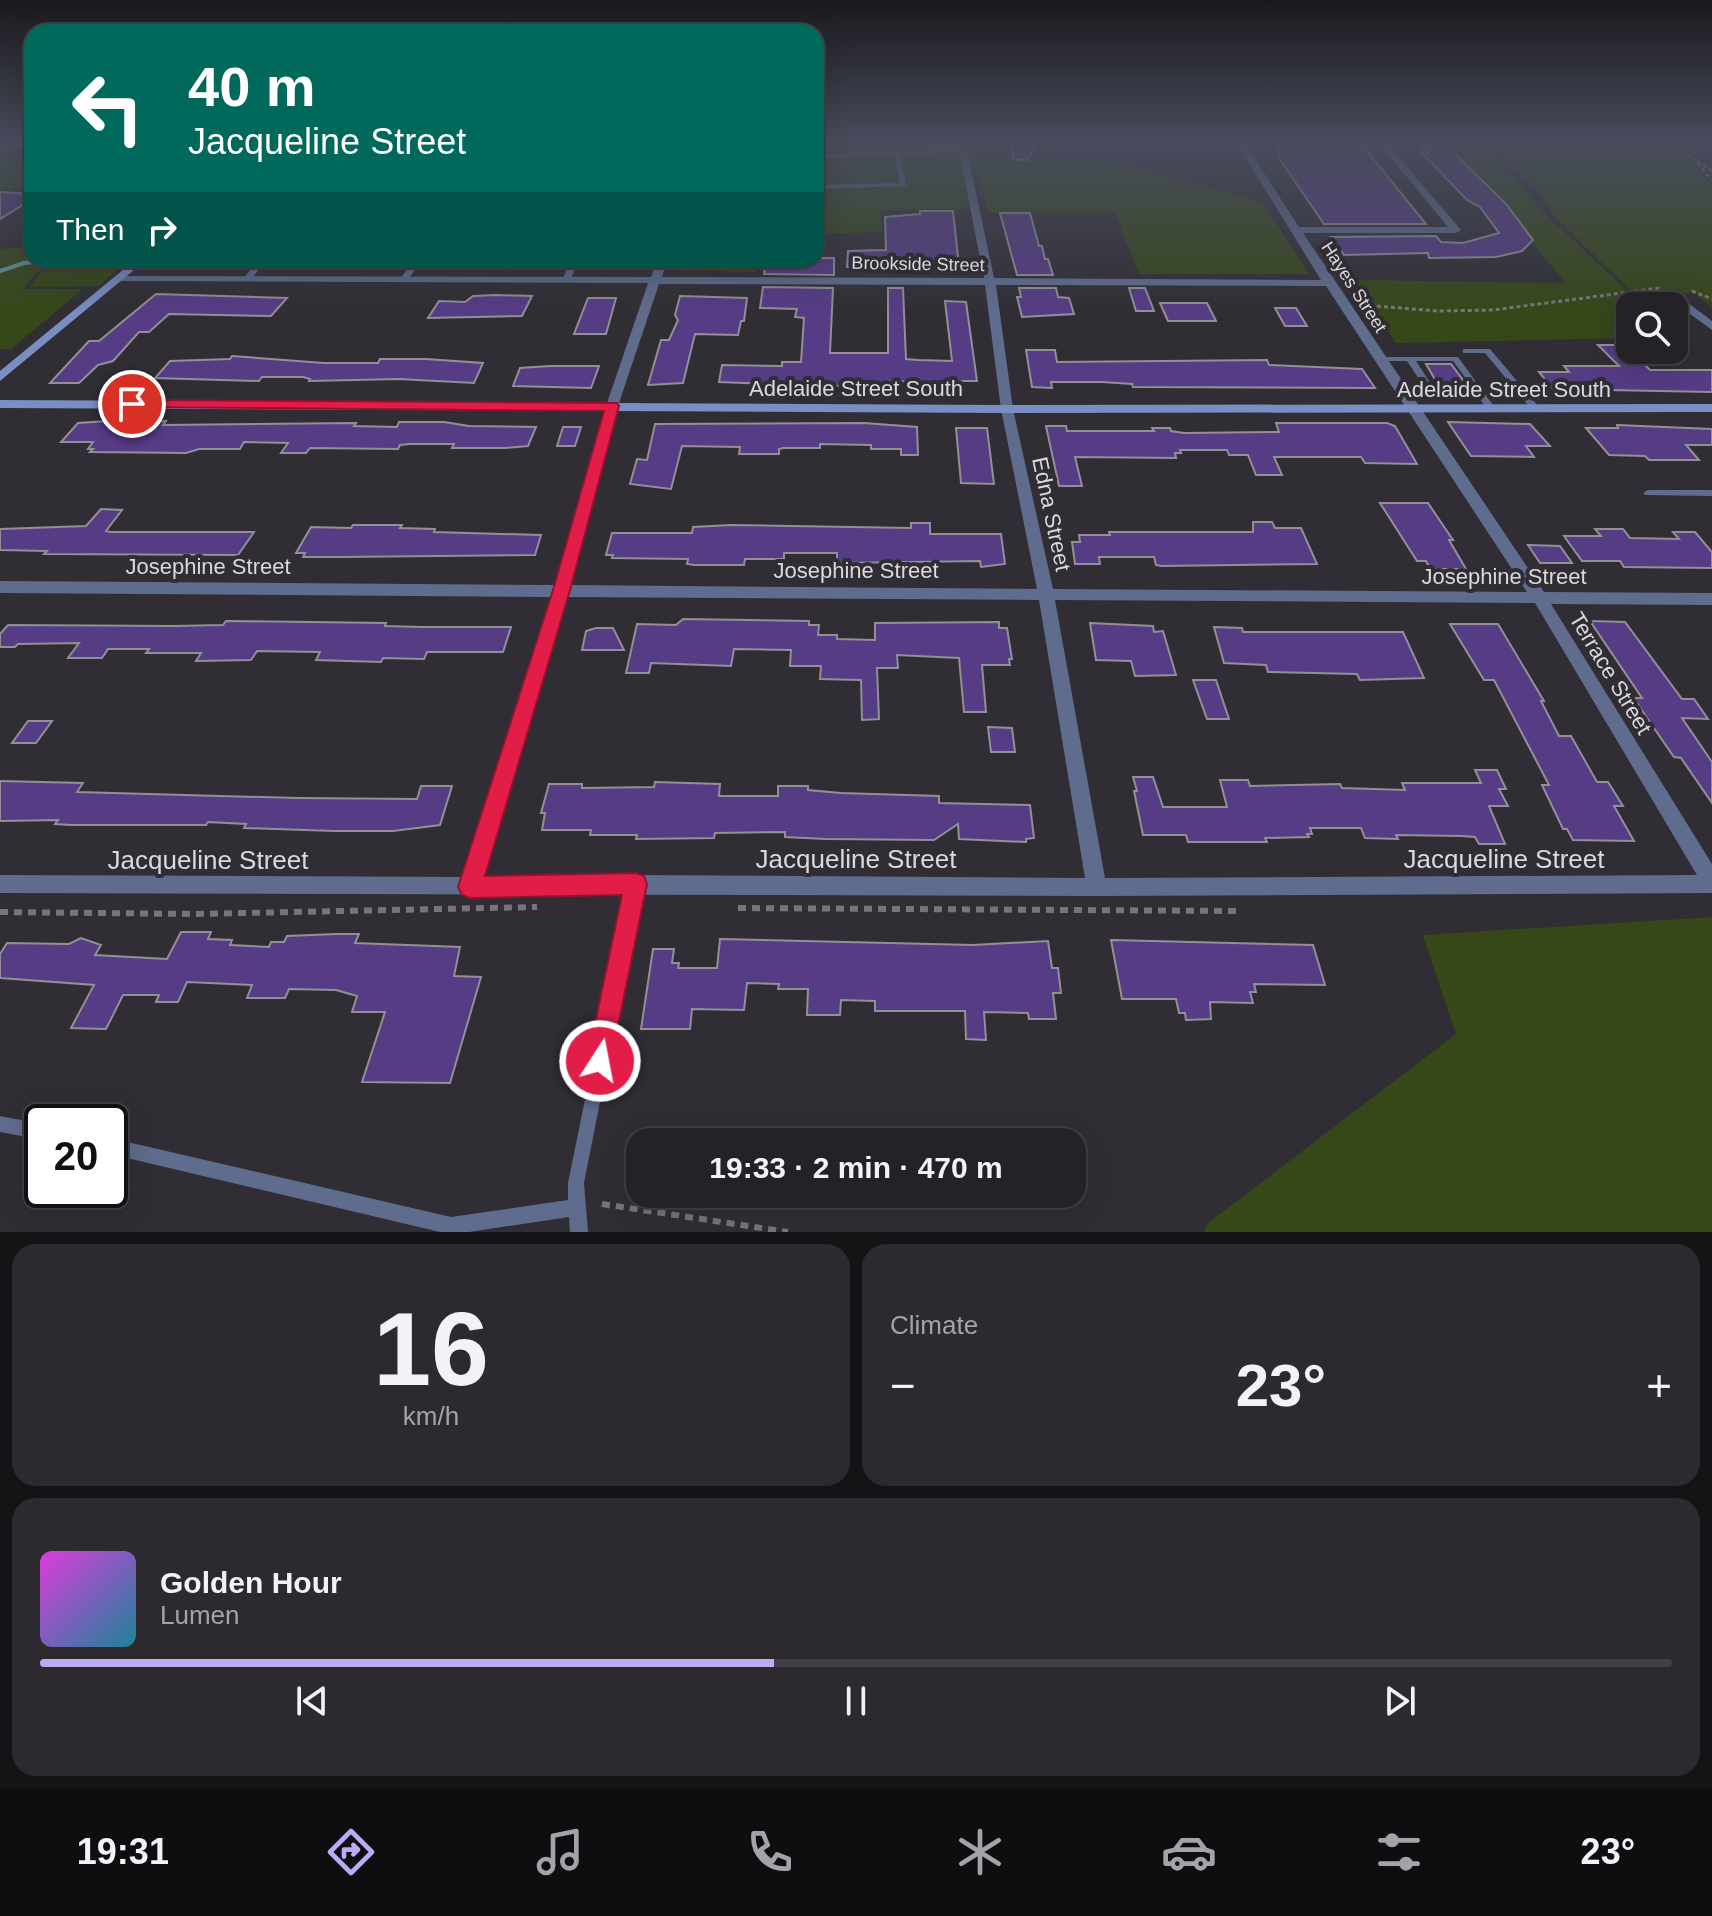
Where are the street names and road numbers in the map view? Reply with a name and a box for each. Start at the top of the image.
street label: Hayes Street [1317,238,1391,336]
street label: Brookside Street [851,253,985,275]
street label: Adelaide Street South [749,376,963,401]
street label: Adelaide Street South [1397,377,1611,402]
street label: Edna Street [1027,455,1076,574]
street label: Josephine Street [125,554,291,579]
street label: Josephine Street [773,558,939,583]
street label: Josephine Street [1421,564,1587,589]
street label: Terrace Street [1564,608,1657,739]
street label: Jacqueline Street [756,844,957,874]
street label: Jacqueline Street [1404,844,1605,874]
street label: Jacqueline Street [108,845,309,875]

